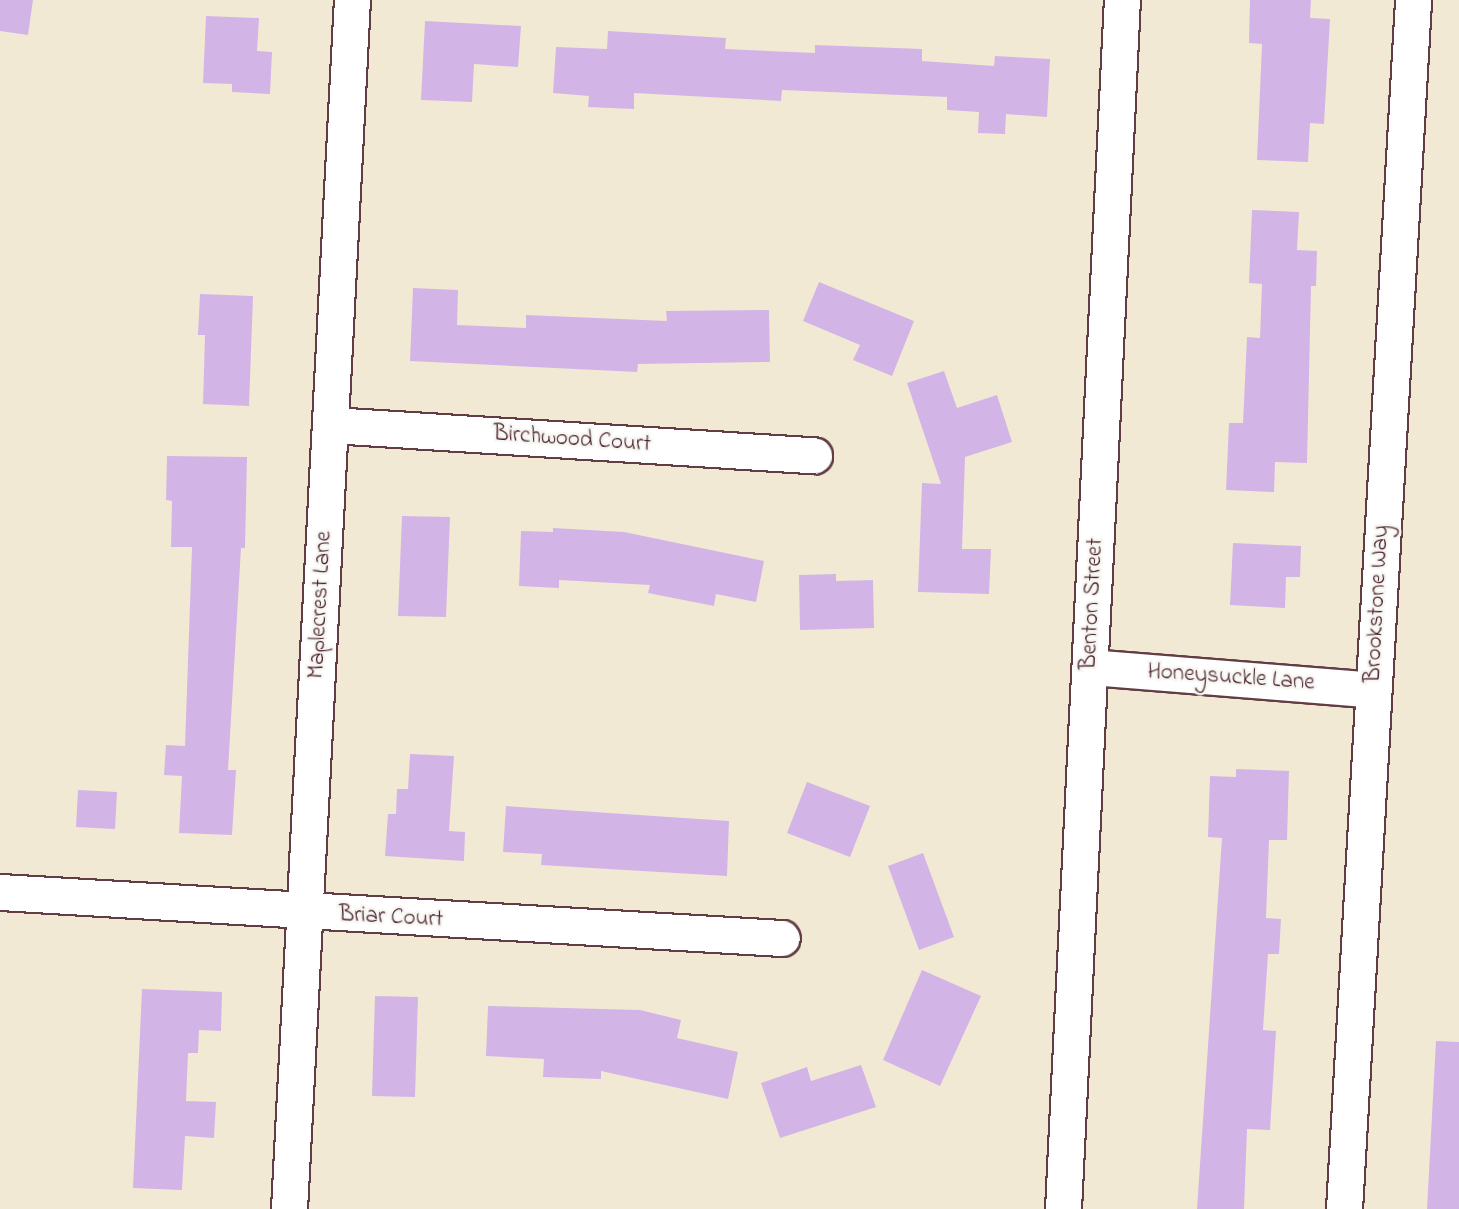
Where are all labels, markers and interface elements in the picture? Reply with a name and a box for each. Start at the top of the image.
street label: Birchwood Court [492,421,652,459]
street label: Brookstone Way [1360,525,1396,683]
street label: Maplecrest Lane [303,530,339,680]
street label: Benton Street [1076,537,1110,671]
street label: Honeysuckle Lane [1147,658,1315,698]
street label: Briar Court [338,901,444,935]

